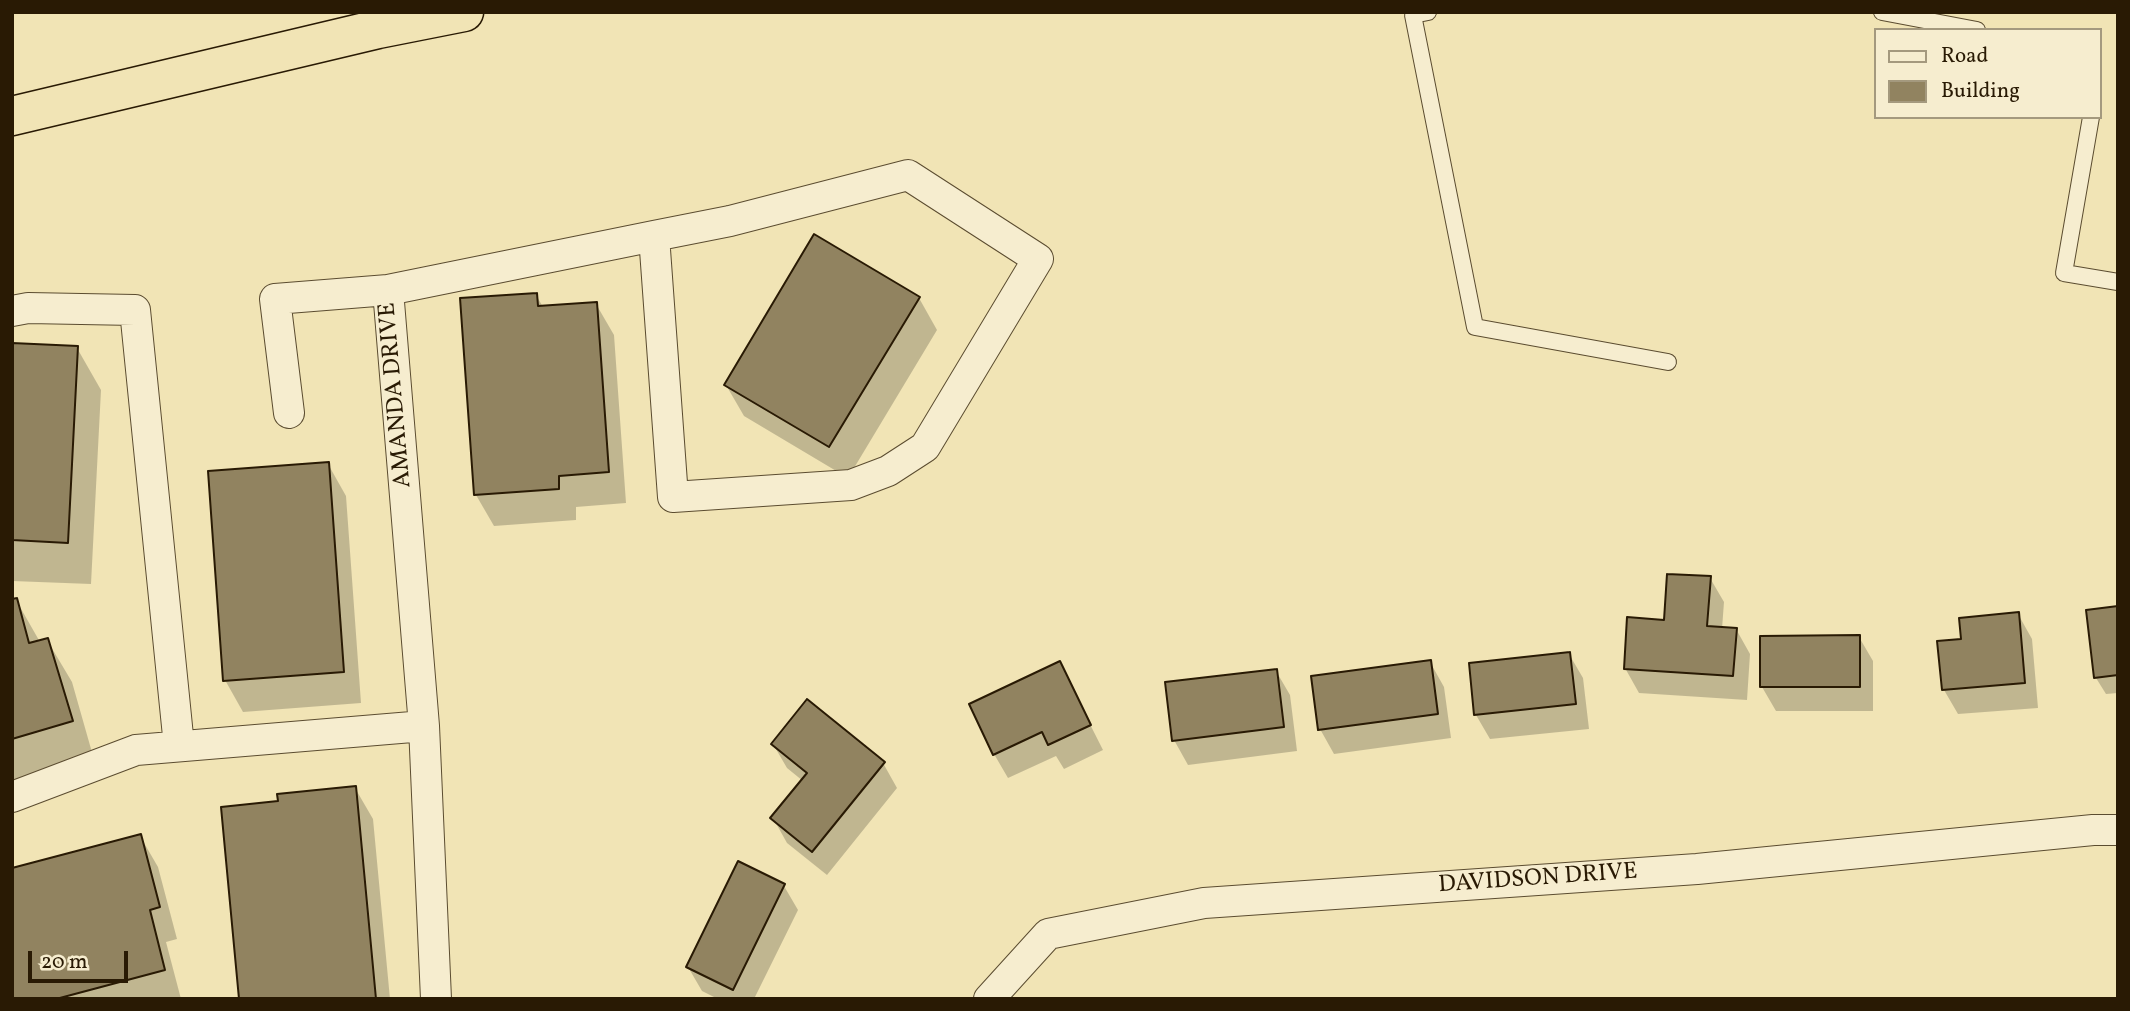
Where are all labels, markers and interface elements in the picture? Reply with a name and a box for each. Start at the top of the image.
legend [1874,28,2102,119]
text: Road [1941,42,1988,71]
text: Building [1941,77,2020,106]
street label: AMANDA DRIVE [375,301,419,489]
street label: DAVIDSON DRIVE [1437,859,1639,901]
scale bar [32,937,131,981]
text: 20 m [41,948,87,977]

